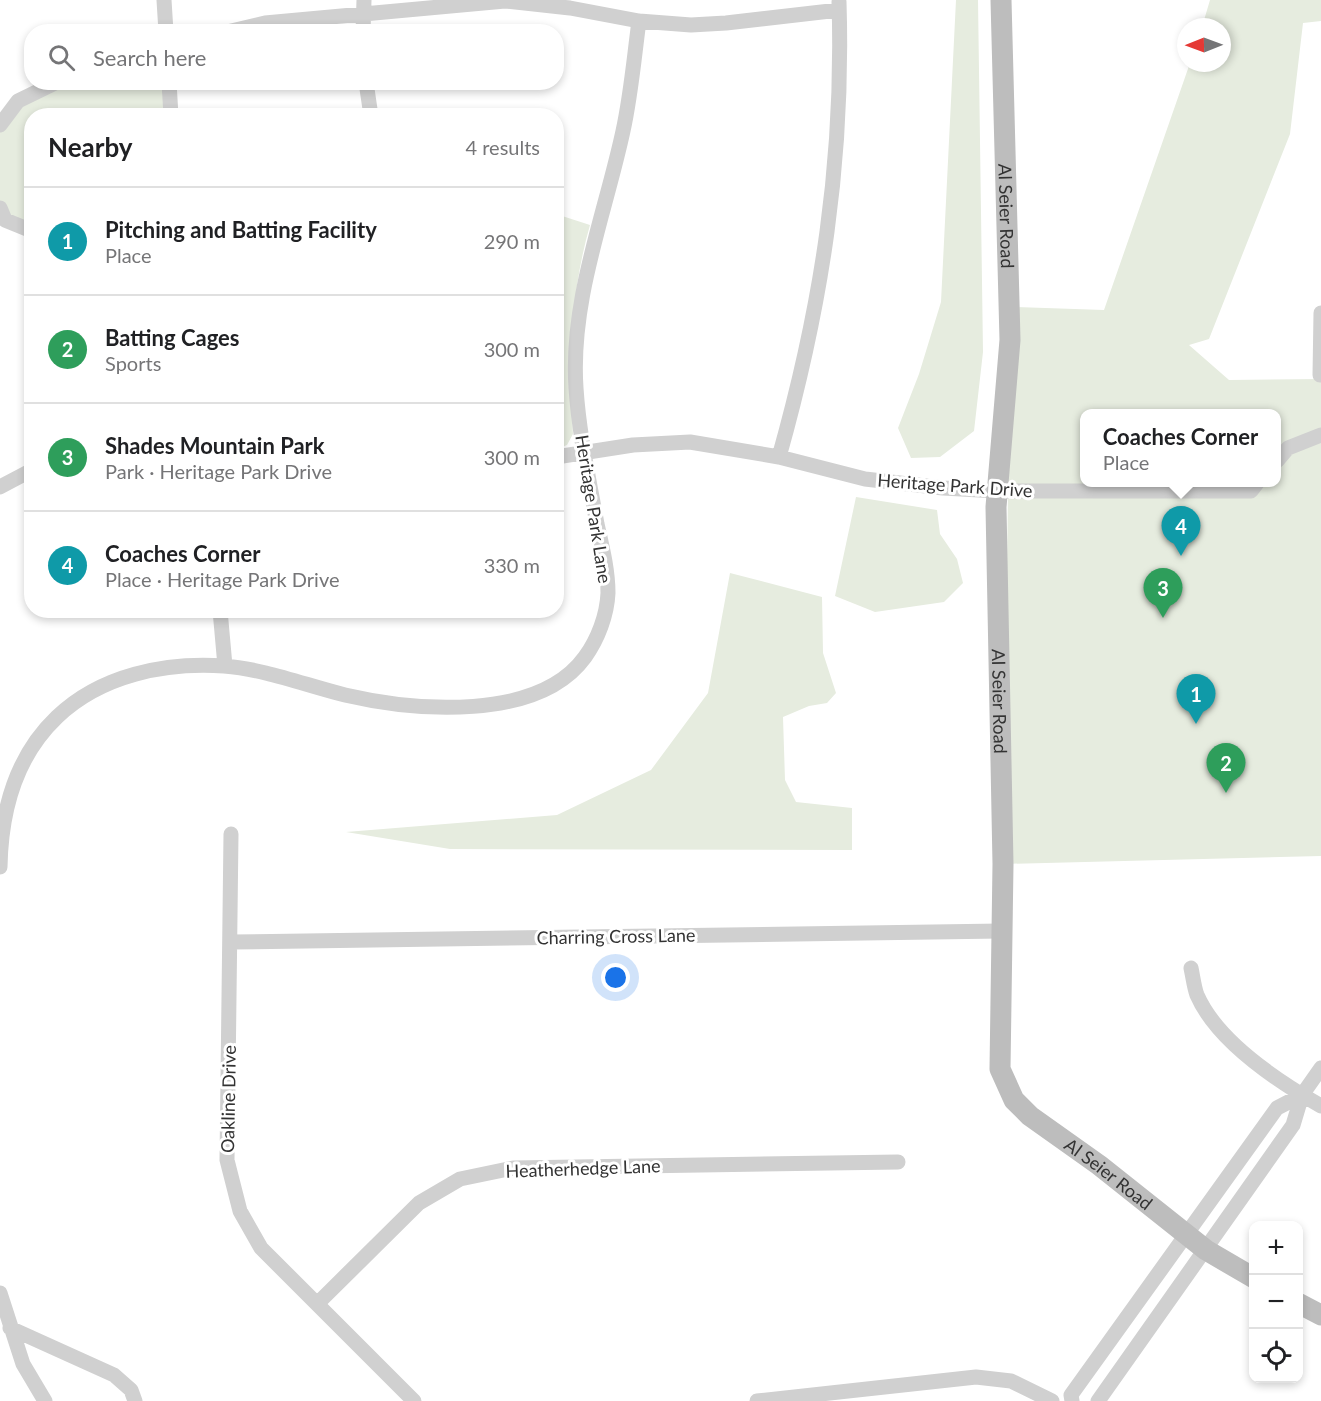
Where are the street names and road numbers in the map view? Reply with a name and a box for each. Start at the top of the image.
street label: Al Seier Road [994,163,1019,269]
street label: Heritage Park Lane [571,433,617,585]
street label: Heritage Park Drive [877,469,1033,501]
street label: Al Seier Road [988,649,1012,754]
street label: Charring Cross Lane [536,924,696,948]
street label: Oakline Drive [216,1045,240,1153]
street label: Al Seier Road [1060,1133,1157,1214]
street label: Heatherhedge Lane [505,1154,661,1182]

